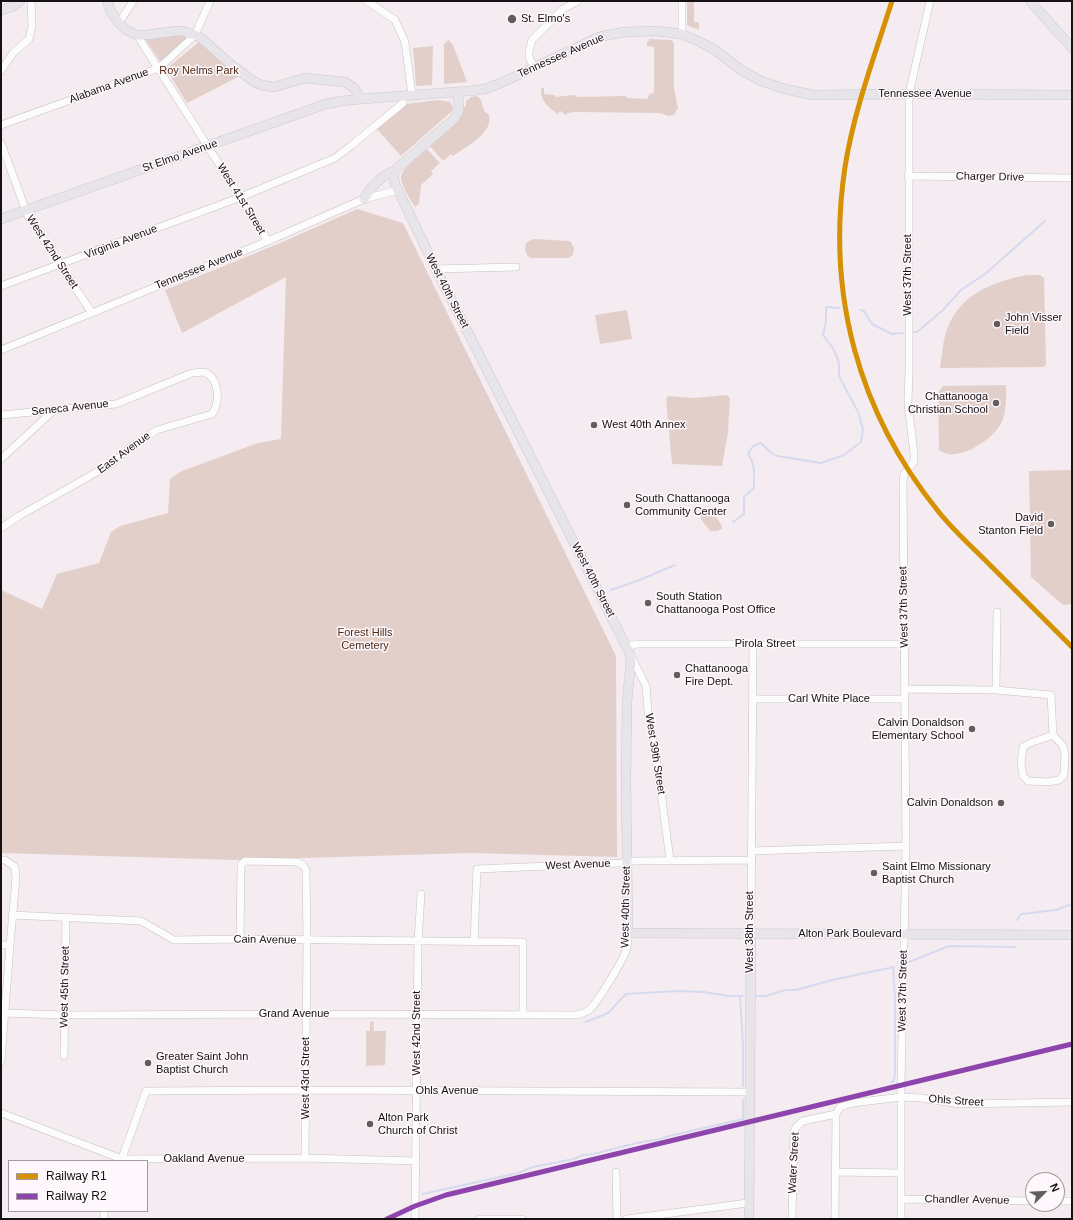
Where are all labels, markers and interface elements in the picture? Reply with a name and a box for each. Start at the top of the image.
place label: St. Elmo's [521,12,570,26]
marker: St. Elmo's [506,13,518,25]
street label: Tennessee Avenue [516,31,606,81]
park label: Roy Nelms Park [159,64,239,78]
street label: Alabama Avenue [67,66,151,106]
street label: Tennessee Avenue [878,87,972,101]
street label: St Elmo Avenue [141,137,219,175]
street label: West 41st Street [214,161,268,237]
street label: Charger Drive [956,170,1024,184]
street label: West 42nd Street [23,213,81,291]
street label: Virginia Avenue [83,222,159,262]
street label: West 37th Street [901,234,915,316]
street label: Tennessee Avenue [153,245,245,293]
street label: West 40th Street [423,252,471,330]
place label: John Visser Field [1005,311,1062,337]
marker: John Visser Field [992,319,1002,329]
place label: Chattanooga Christian School [908,390,988,416]
street label: Seneca Avenue [31,397,109,419]
marker: Chattanooga Christian School [991,398,1001,408]
place label: West 40th Annex [602,418,686,432]
marker: West 40th Annex [589,420,599,430]
street label: East Avenue [95,429,153,477]
place label: South Chattanooga Community Center [635,492,730,518]
marker: South Chattanooga Community Center [622,500,632,510]
place label: David Stanton Field [978,511,1043,537]
marker: David Stanton Field [1046,519,1056,529]
street label: West 40th Street [569,541,617,619]
street label: West 37th Street [897,566,911,648]
place label: South Station Chattanooga Post Office [656,590,776,616]
marker: South Station Chattanooga Post Office [643,598,653,608]
park label: Forest Hills Cemetery [337,626,393,652]
street label: Pirola Street [735,637,795,651]
place label: Chattanooga Fire Dept. [685,662,748,688]
marker: Chattanooga Fire Dept. [672,670,682,680]
street label: Carl White Place [788,692,870,706]
street label: West 39th Street [642,713,668,795]
place label: Calvin Donaldson Elementary School [872,716,964,742]
marker: Calvin Donaldson Elementary School [967,724,977,734]
place label: Calvin Donaldson [907,796,993,810]
marker: Calvin Donaldson [996,798,1006,808]
street label: West Avenue [545,857,611,873]
place label: Saint Elmo Missionary Baptist Church [882,860,991,886]
street label: West 40th Street [619,866,633,948]
marker: Saint Elmo Missionary Baptist Church [869,868,879,878]
street label: West 38th Street [743,891,757,973]
street label: Alton Park Boulevard [798,927,902,941]
street label: Cain Avenue [233,933,297,947]
street label: West 45th Street [58,946,72,1028]
street label: West 37th Street [896,950,910,1032]
street label: West 42nd Street [410,991,424,1075]
street label: Grand Avenue [259,1007,329,1021]
street label: West 43rd Street [299,1037,313,1119]
place label: Greater Saint John Baptist Church [156,1050,248,1076]
marker: Greater Saint John Baptist Church [143,1058,153,1068]
street label: Ohls Avenue [416,1084,478,1098]
street label: Ohls Street [928,1092,984,1110]
place label: Alton Park Church of Christ [378,1111,457,1137]
marker: Alton Park Church of Christ [365,1119,375,1129]
street label: Water Street [786,1132,802,1194]
street label: Oakland Avenue [163,1152,245,1166]
legend [8,1160,148,1212]
text: Railway R1 [46,1169,107,1183]
north arrow [1025,1172,1065,1212]
text: N [1048,1181,1062,1194]
text: Railway R2 [46,1189,107,1203]
street label: Chandler Avenue [924,1193,1010,1207]

